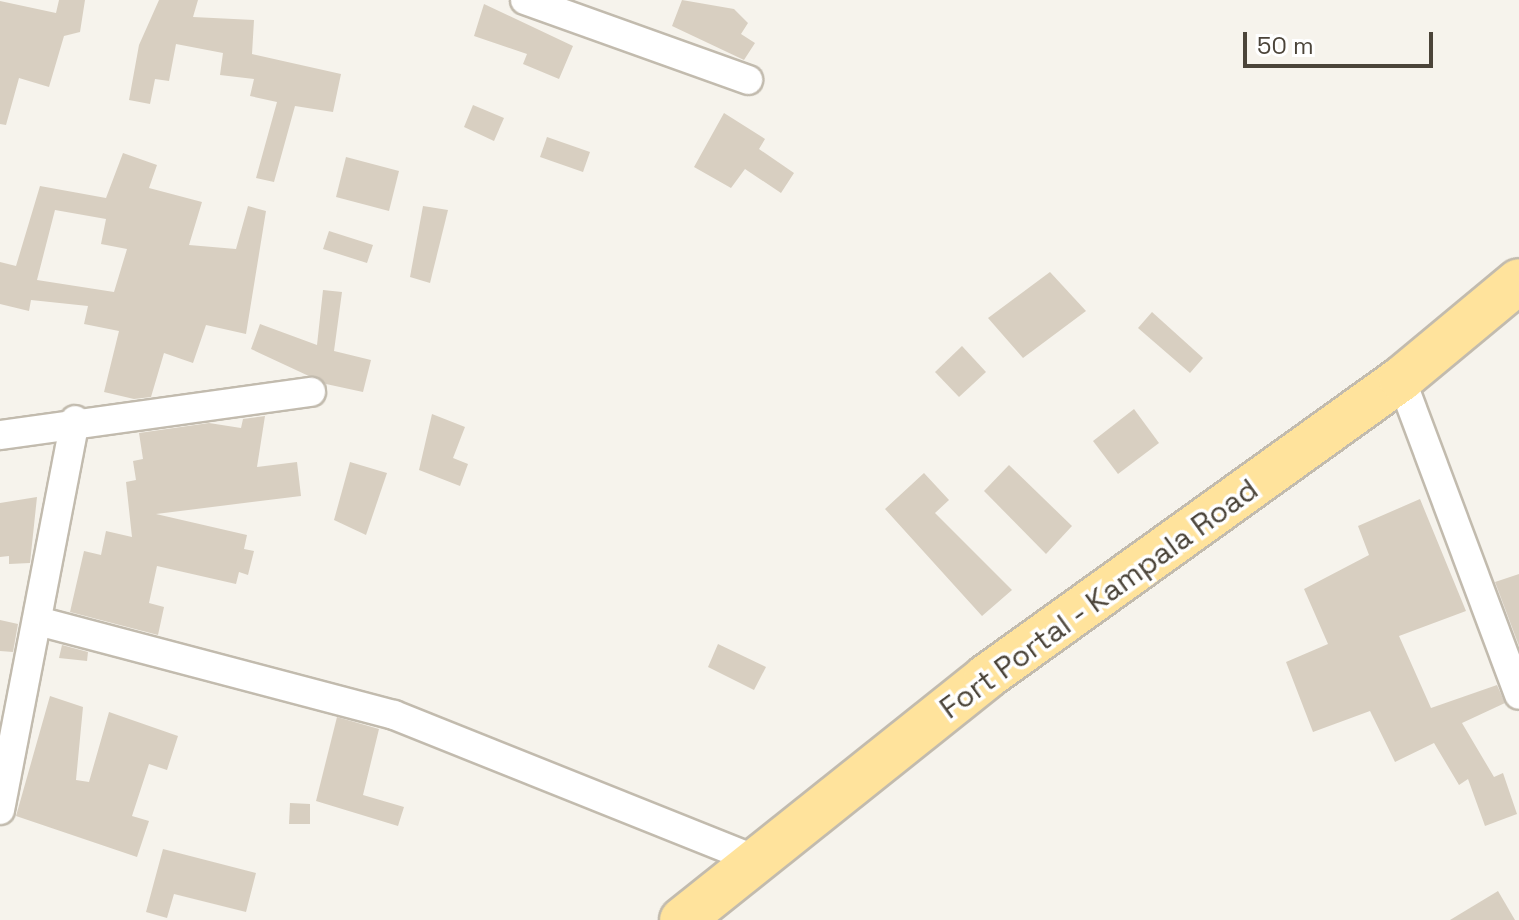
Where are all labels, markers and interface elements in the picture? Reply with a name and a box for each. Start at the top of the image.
scale bar [1247,16,1437,66]
text: 50 m [1257,30,1314,61]
street label: Fort Portal - Kampala Road [932,471,1266,727]

